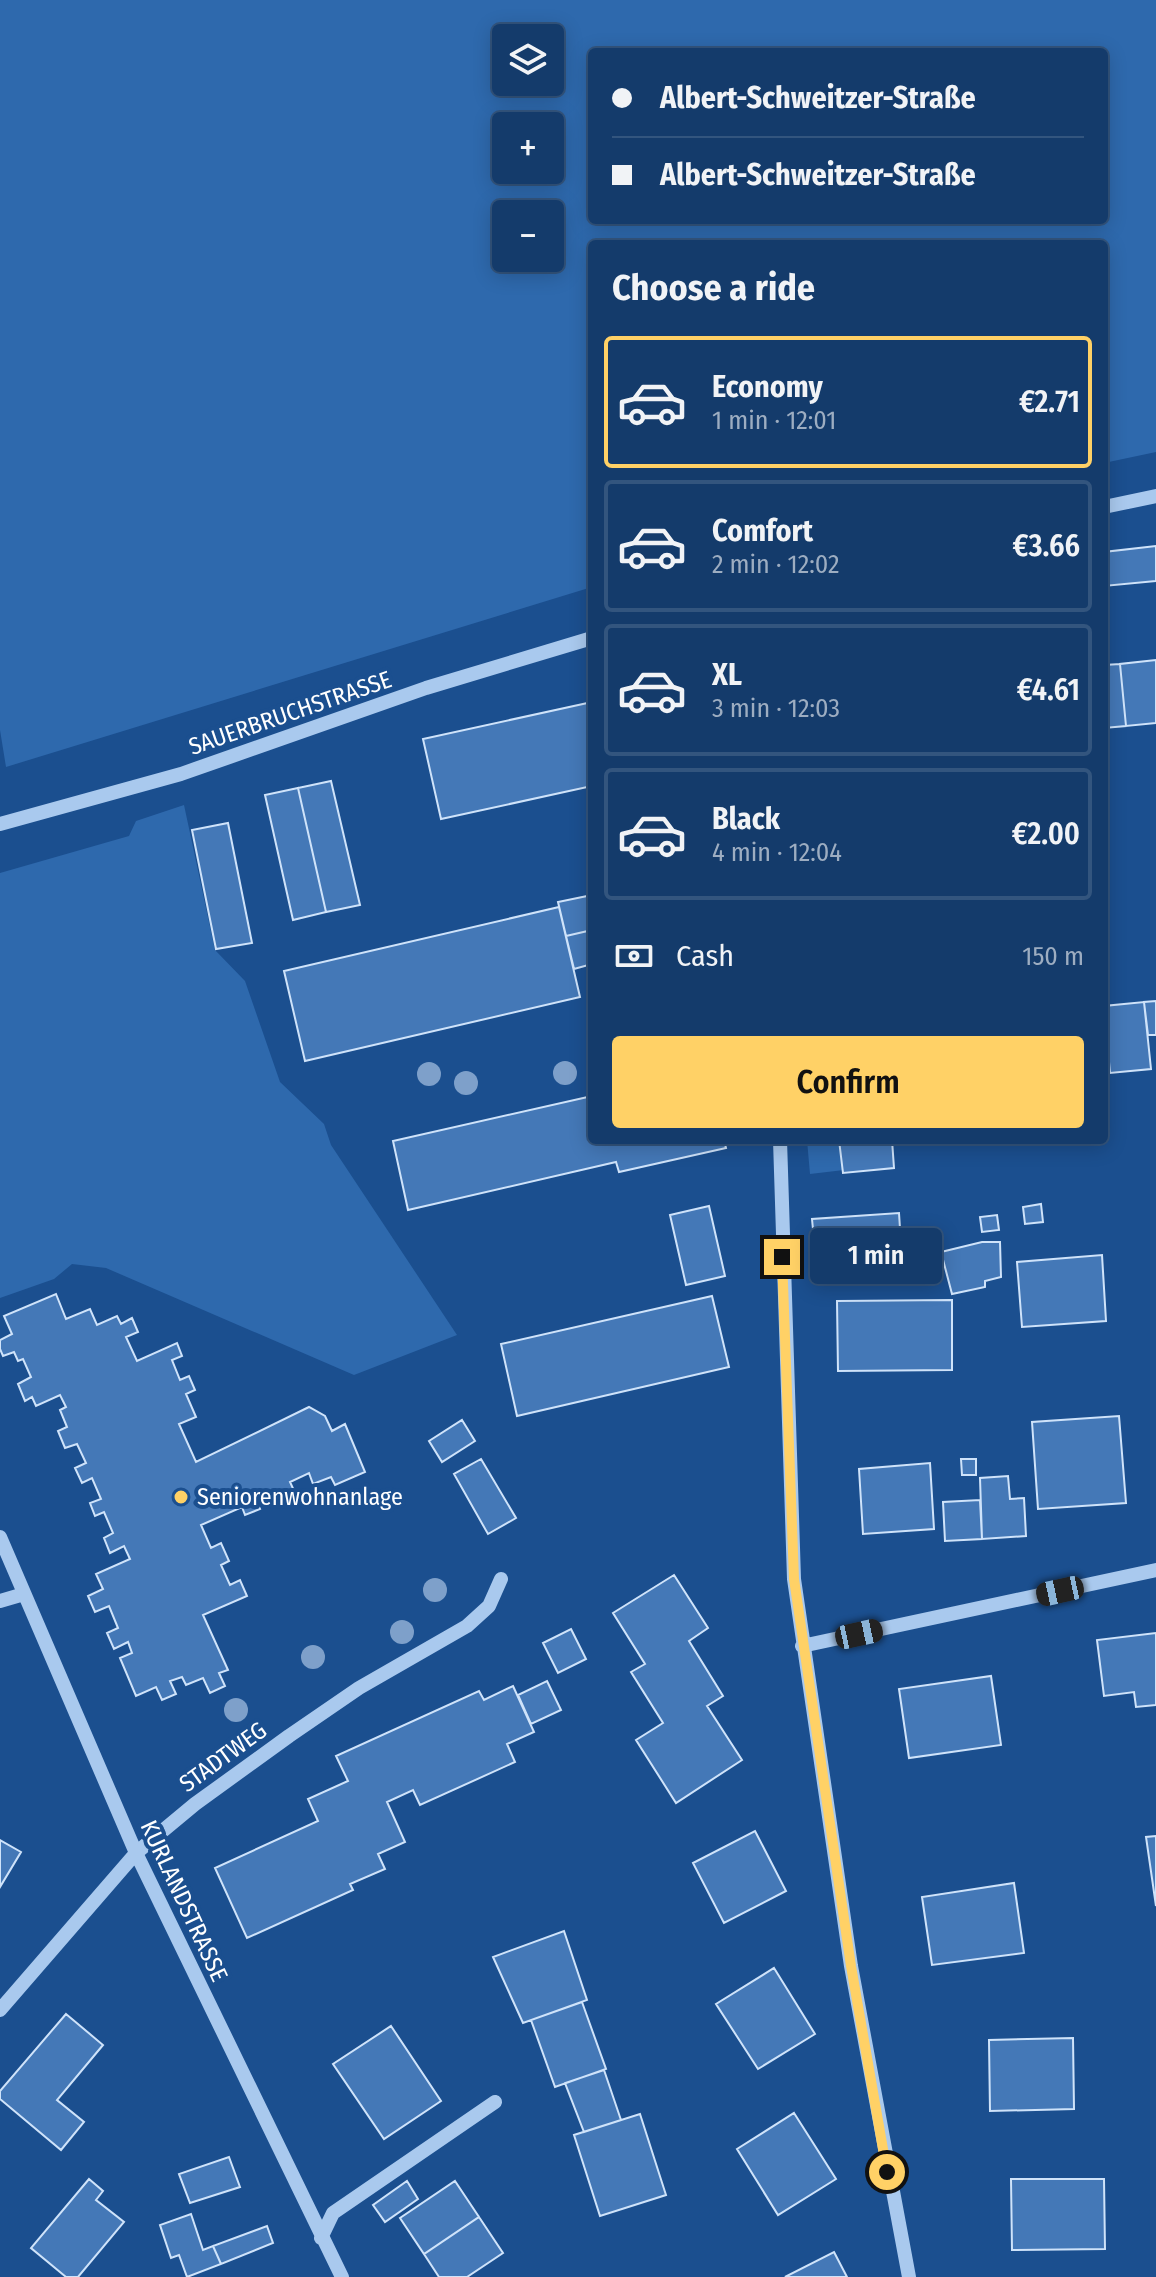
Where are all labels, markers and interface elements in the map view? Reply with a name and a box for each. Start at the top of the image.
map controls [492,24,564,272]
button: layers [492,24,564,96]
text: Albert-Schweitzer-Straße [660,80,976,116]
button: + [492,112,564,184]
text: Albert-Schweitzer-Straße [660,157,976,193]
button: − [492,200,564,272]
text: Choose a ride [612,266,815,310]
icon: car [616,366,688,438]
text: Economy [712,369,823,405]
text: €2.71 [1019,384,1080,420]
text: 1 min · 12:01 [712,405,836,436]
icon: car [616,510,688,582]
text: Comfort [712,513,813,549]
text: €3.66 [1013,528,1080,564]
text: 2 min · 12:02 [712,549,839,580]
icon: car [616,654,688,726]
text: XL [712,657,742,693]
street label: SAUERBRUCHSTRASSE [185,665,395,761]
text: €4.61 [1017,672,1080,708]
text: 3 min · 12:03 [712,693,840,724]
icon: car [616,798,688,870]
text: Black [712,801,780,837]
text: €2.00 [1012,816,1080,852]
text: 4 min · 12:04 [712,837,842,868]
icon: cash [612,934,656,978]
text: Cash [676,938,734,974]
text: 150 m [1022,941,1084,972]
button: Confirm [612,1036,1084,1128]
callout: 1 min [810,1229,942,1285]
route end [764,1239,800,1275]
text: 1 min [848,1240,904,1271]
place label: Seniorenwohnanlage [197,1483,403,1511]
marker: Seniorenwohnanlage [172,1488,190,1506]
car [1034,1574,1086,1608]
car [833,1617,885,1651]
street label: STADTWEG [174,1716,272,1798]
street label: KURLANDSTRASSE [134,1816,234,1986]
route start [869,2154,905,2190]

